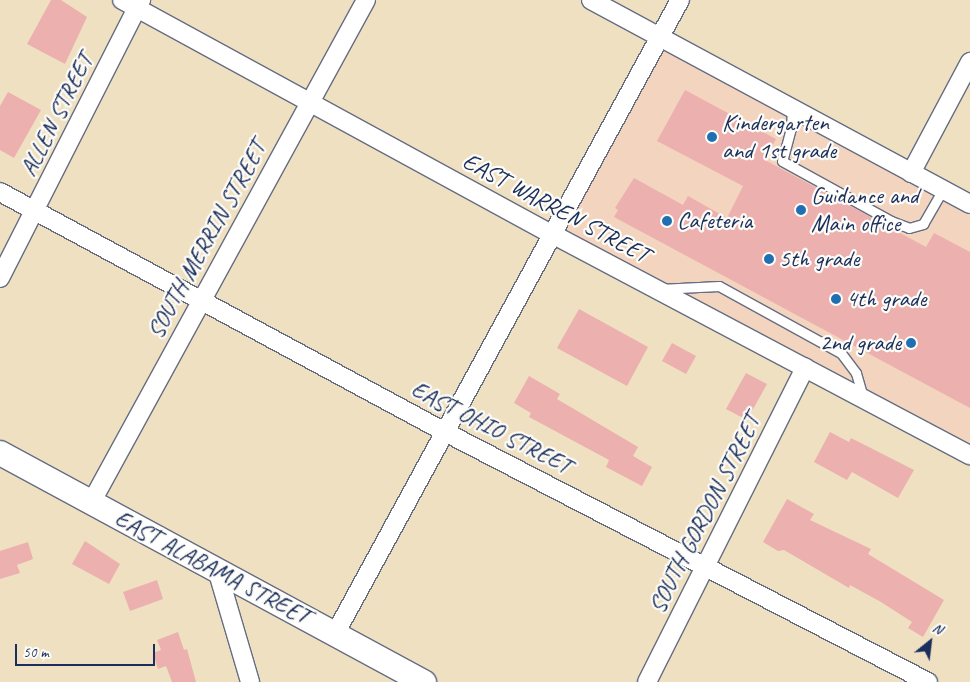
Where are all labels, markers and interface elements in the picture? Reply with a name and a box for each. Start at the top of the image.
street label: ALLEN STREET [14,49,100,181]
place label: Kindergarten and 1st grade [722,109,836,165]
marker: Kindergarten and 1st grade [706,131,718,143]
street label: SOUTH MERRIN STREET [141,137,273,343]
street label: EAST WARREN STREET [457,146,655,270]
place label: Guidance and Main office [811,182,919,238]
marker: Guidance and Main office [795,204,807,216]
place label: Cafeteria [677,207,752,235]
marker: Cafeteria [661,215,673,227]
place label: 5th grade [779,245,859,273]
marker: 5th grade [763,253,775,265]
place label: 4th grade [846,285,926,313]
marker: 4th grade [830,293,842,305]
place label: 2nd grade [819,329,901,357]
marker: 2nd grade [905,337,917,349]
street label: EAST OHIO STREET [406,375,576,481]
street label: SOUTH GORDON STREET [643,410,767,618]
street label: EAST ALABAMA STREET [109,504,315,632]
north arrow [905,617,955,667]
text: N [930,619,945,638]
scale bar [18,634,158,666]
text: 50 m [23,643,49,662]

